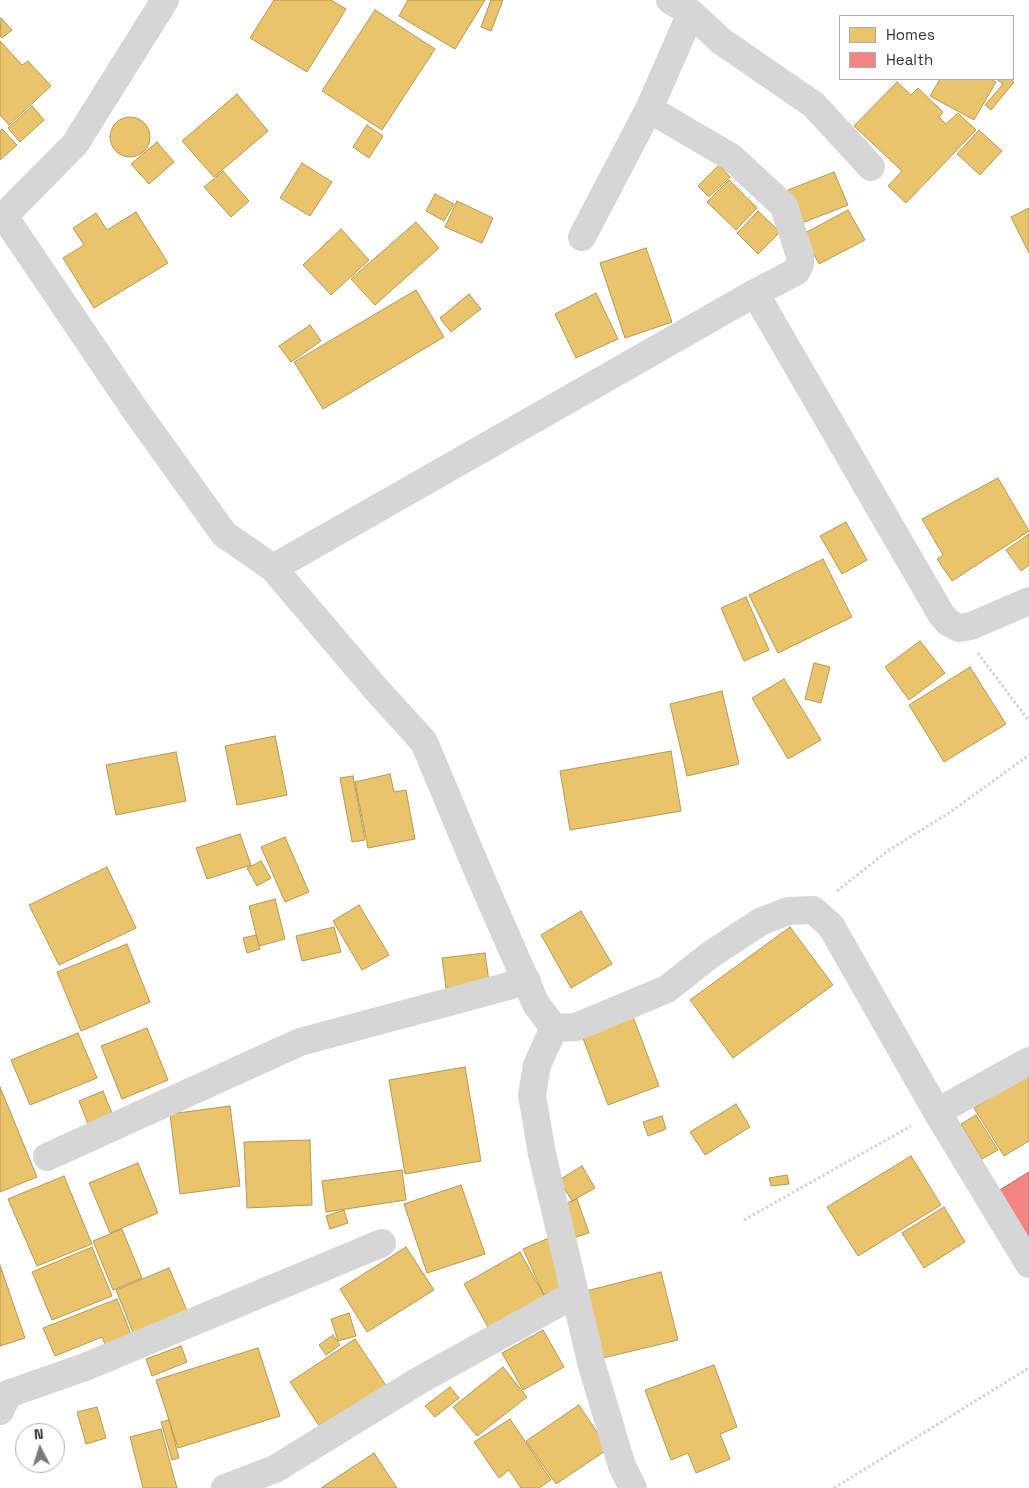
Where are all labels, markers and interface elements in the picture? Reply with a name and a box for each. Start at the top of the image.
legend [839,15,1014,80]
text: Homes [886,25,935,44]
text: Health [886,50,933,69]
north arrow [15,1423,65,1473]
text: N [33,1425,44,1443]

